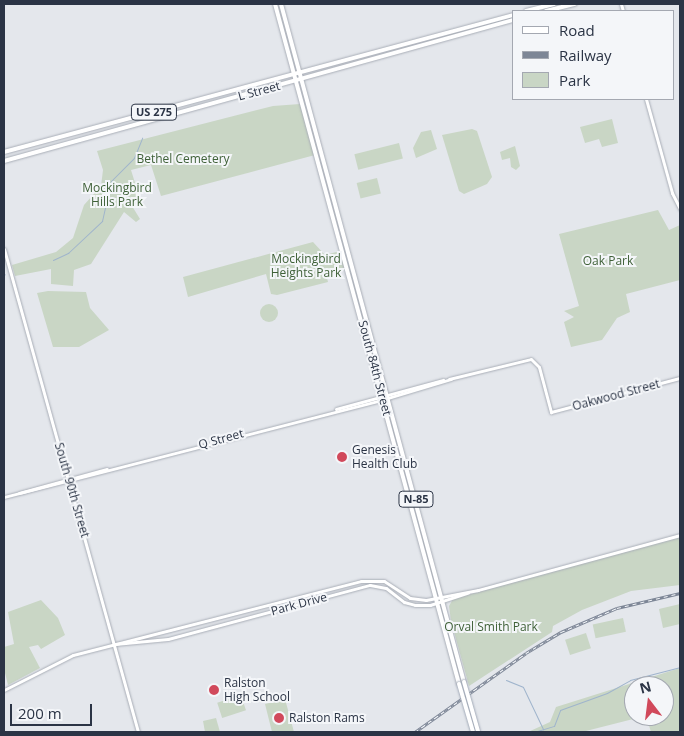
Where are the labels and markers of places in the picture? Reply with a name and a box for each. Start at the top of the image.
place label: Genesis Health Club [352,443,417,471]
marker: Genesis Health Club [336,451,348,463]
place label: Ralston High School [224,676,290,704]
marker: Ralston High School [208,684,220,696]
place label: Ralston Rams [289,711,365,725]
marker: Ralston Rams [273,712,285,724]

